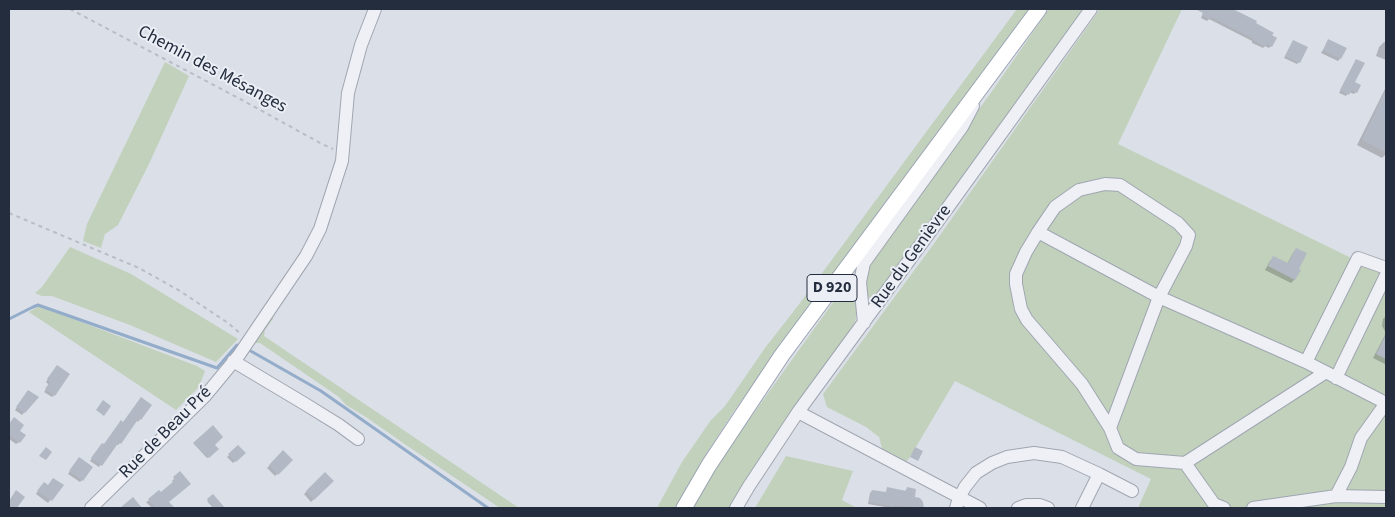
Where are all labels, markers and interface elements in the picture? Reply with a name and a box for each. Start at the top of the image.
street label: Chemin des Mésanges [134,22,290,118]
street label: Rue du Genièvre [867,201,957,313]
road number: D 920 [807,274,857,302]
street label: Rue de Beau Pré [115,382,217,484]

